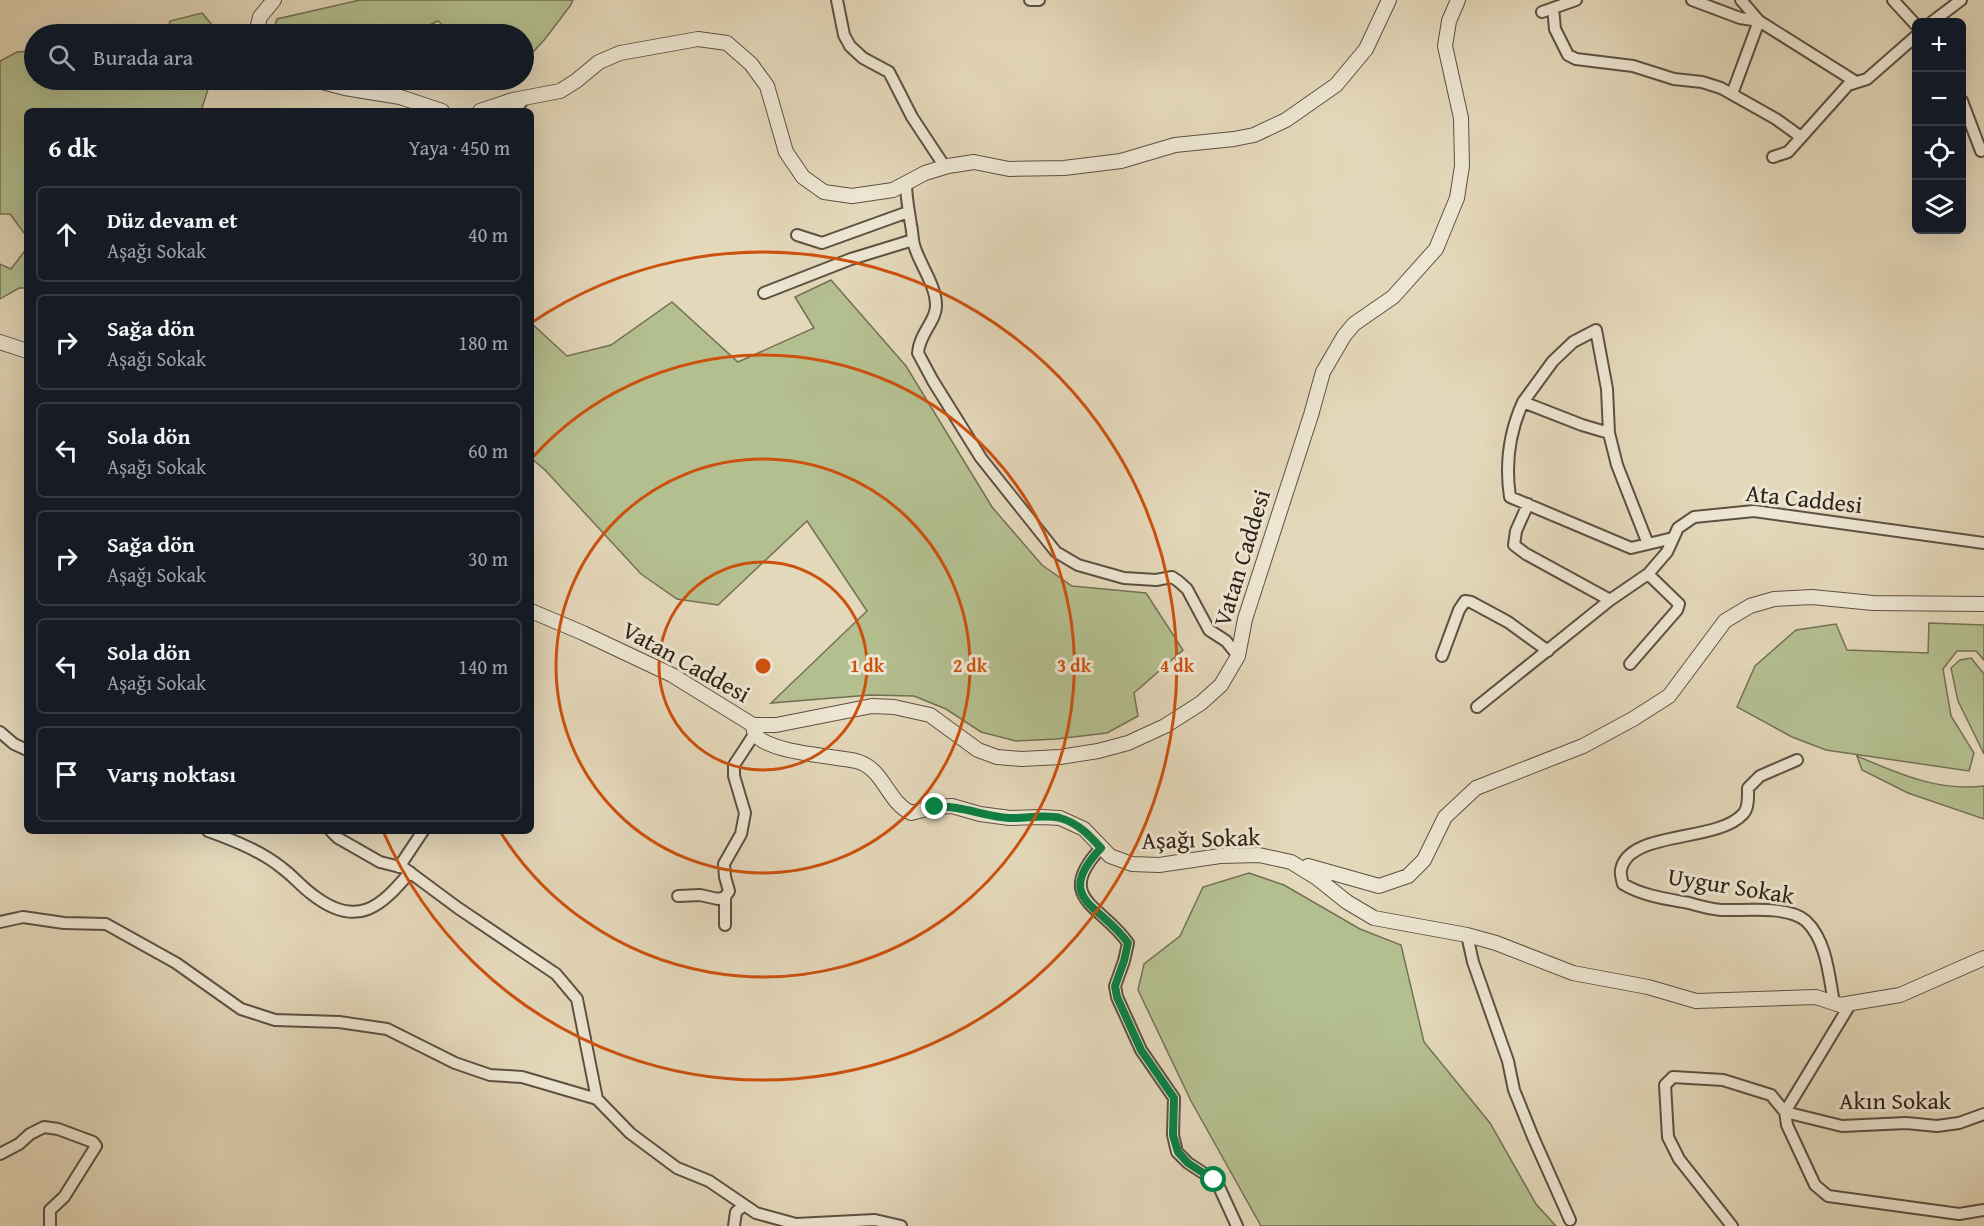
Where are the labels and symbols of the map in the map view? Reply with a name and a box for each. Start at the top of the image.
street label: Ata Caddesi [1744,475,1864,522]
street label: Vatan Caddesi [1204,485,1279,631]
street label: Vatan Caddesi [616,612,757,711]
text: 1 dk [850,652,885,679]
text: 2 dk [953,652,988,679]
text: 3 dk [1057,652,1092,679]
text: 4 dk [1160,652,1195,679]
centre of rings [753,656,773,676]
route end [921,793,947,819]
street label: Aşağı Sokak [1141,819,1262,858]
street label: Uygur Sokak [1665,858,1798,913]
street label: Akın Sokak [1839,1083,1952,1118]
route start [1200,1166,1226,1192]

